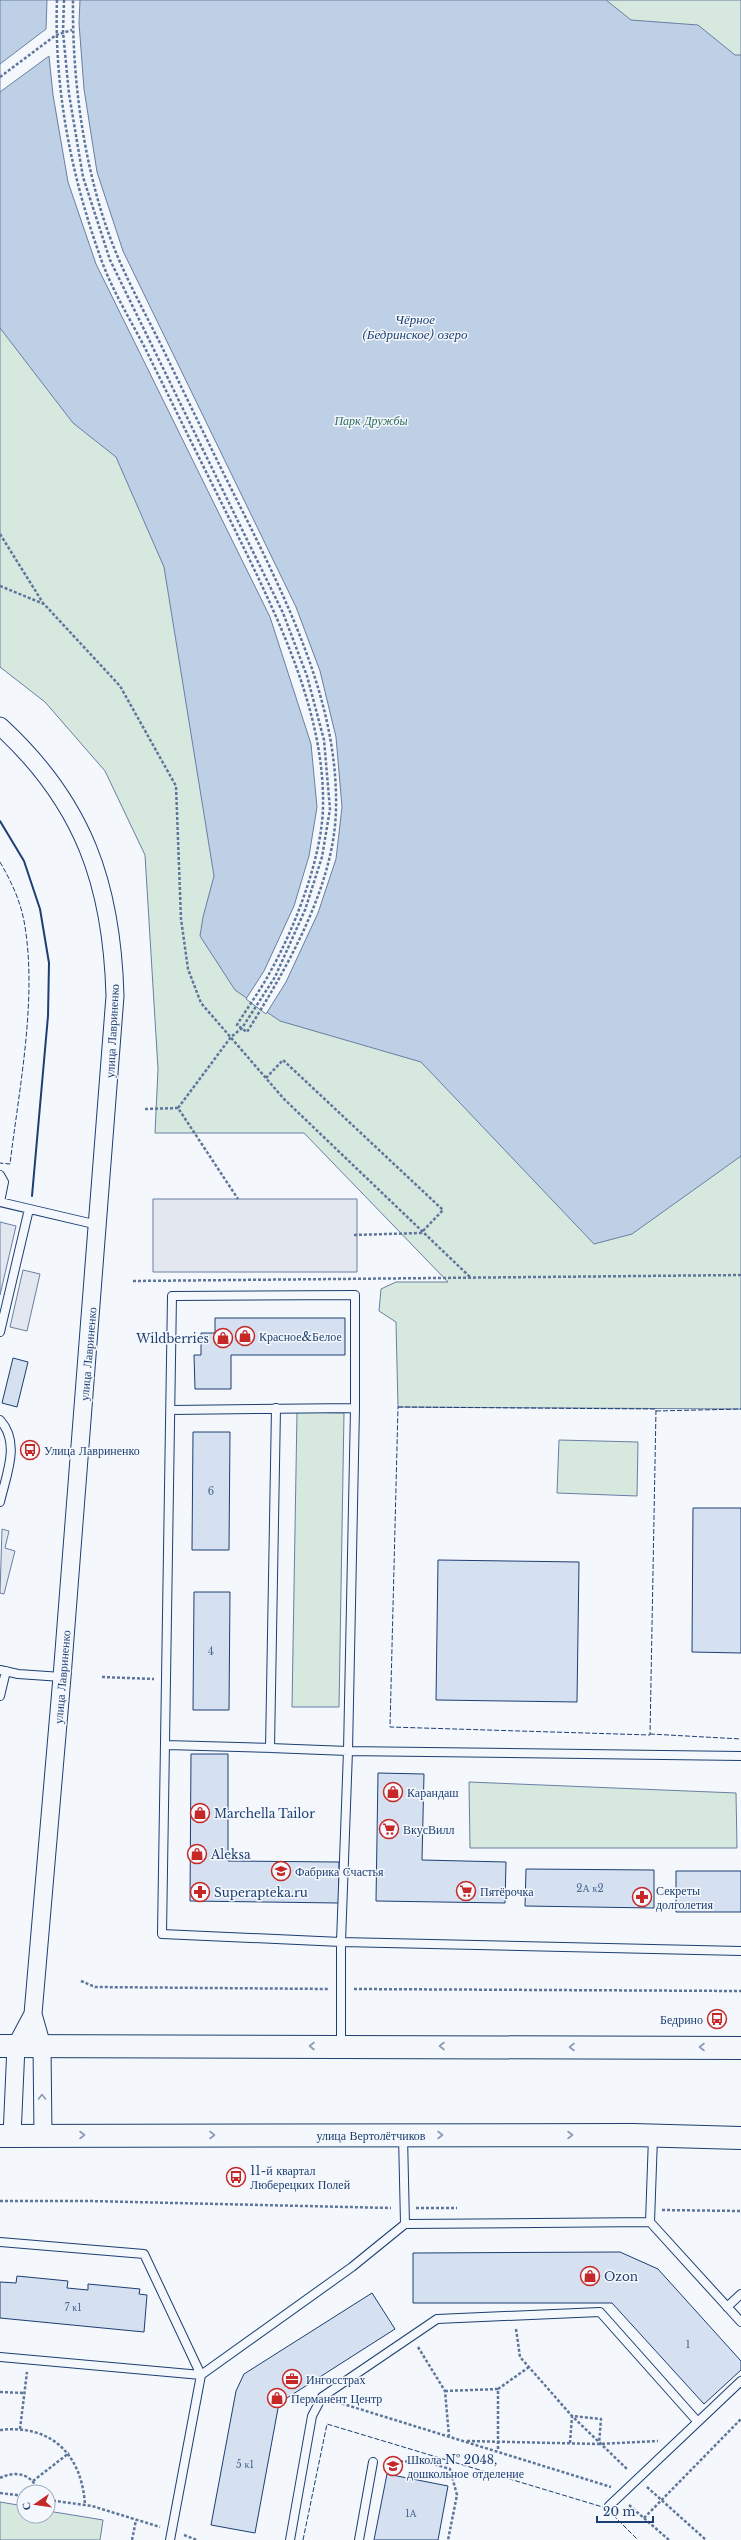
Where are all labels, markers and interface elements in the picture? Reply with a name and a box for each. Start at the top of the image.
water label: Чёрное (Бедринское) озеро [362,311,468,343]
park label: Парк Дружбы [333,413,408,428]
street label: улица Лавриненко [102,984,122,1078]
street label: улица Лавриненко [76,1307,100,1401]
shop icon: Красное&Белое [234,1325,256,1347]
shop icon: Wildberries [212,1327,234,1349]
place label: Красное&Белое [259,1329,342,1344]
place label: Wildberries [135,1331,209,1346]
bus stop icon: Улица Лавриненко [19,1439,41,1461]
place label: Улица Лавриненко [44,1443,140,1458]
house number: 6 [208,1485,214,1498]
street label: улица Лавриненко [50,1630,74,1724]
house number: 4 [208,1645,214,1658]
shop icon: Карандаш [382,1781,404,1803]
place label: Карандаш [407,1785,459,1800]
shop icon: Marchella Tailor [189,1802,211,1824]
place label: Marchella Tailor [214,1806,315,1821]
supermarket icon: ВкусВилл [378,1818,400,1840]
place label: ВкусВилл [403,1822,454,1837]
shop icon: Aleksa [186,1843,208,1865]
place label: Aleksa [210,1847,251,1862]
school or university icon: Фабрика Счастья [270,1860,292,1882]
place label: Фабрика Счастья [295,1864,384,1879]
supermarket icon: Пятёрочка [455,1880,477,1902]
pharmacy icon: Superapteka.ru [189,1881,211,1903]
house number: 2А к2 [576,1882,604,1895]
place label: Секреты долголетия [656,1883,713,1912]
place label: Пятёрочка [480,1884,534,1899]
place label: Superapteka.ru [214,1885,308,1900]
pharmacy icon: Секреты долголетия [631,1886,653,1908]
bus stop icon: Бедрино [706,2008,728,2030]
place label: Бедрино [660,2012,703,2027]
one-way arrow [309,2042,315,2050]
one-way arrow [439,2042,445,2050]
one-way arrow [569,2043,575,2051]
one-way arrow [699,2043,705,2051]
one-way arrow [38,2094,47,2100]
street label: улица Вертолётчиков [316,2128,426,2143]
one-way arrow [79,2131,85,2140]
one-way arrow [209,2131,215,2139]
one-way arrow [437,2131,443,2139]
one-way arrow [567,2131,573,2139]
place label: 11-й квартал Люберецких Полей [250,2163,351,2192]
bus stop icon: 11-й квартал Люберецких Полей [225,2166,247,2188]
shop icon: Ozon [579,2265,601,2287]
place label: Ozon [604,2269,638,2284]
house number: 7 к1 [64,2301,82,2314]
house number: 1 [686,2338,690,2351]
office icon: Ингосстрах [281,2368,303,2390]
place label: Ингосстрах [306,2372,365,2387]
shop icon: Перманент Центр [266,2387,288,2409]
place label: Перманент Центр [291,2391,382,2406]
place label: Школа № 2048, дошкольное отделение [407,2452,524,2481]
school or university icon: Школа № 2048, дошкольное отделение [382,2455,404,2477]
house number: 5 к1 [236,2458,254,2471]
north arrow [16,2484,56,2524]
scale bar [597,2498,653,2524]
text: С [19,2501,34,2512]
text: 20 m [603,2504,635,2519]
house number: 1А [405,2507,418,2520]

